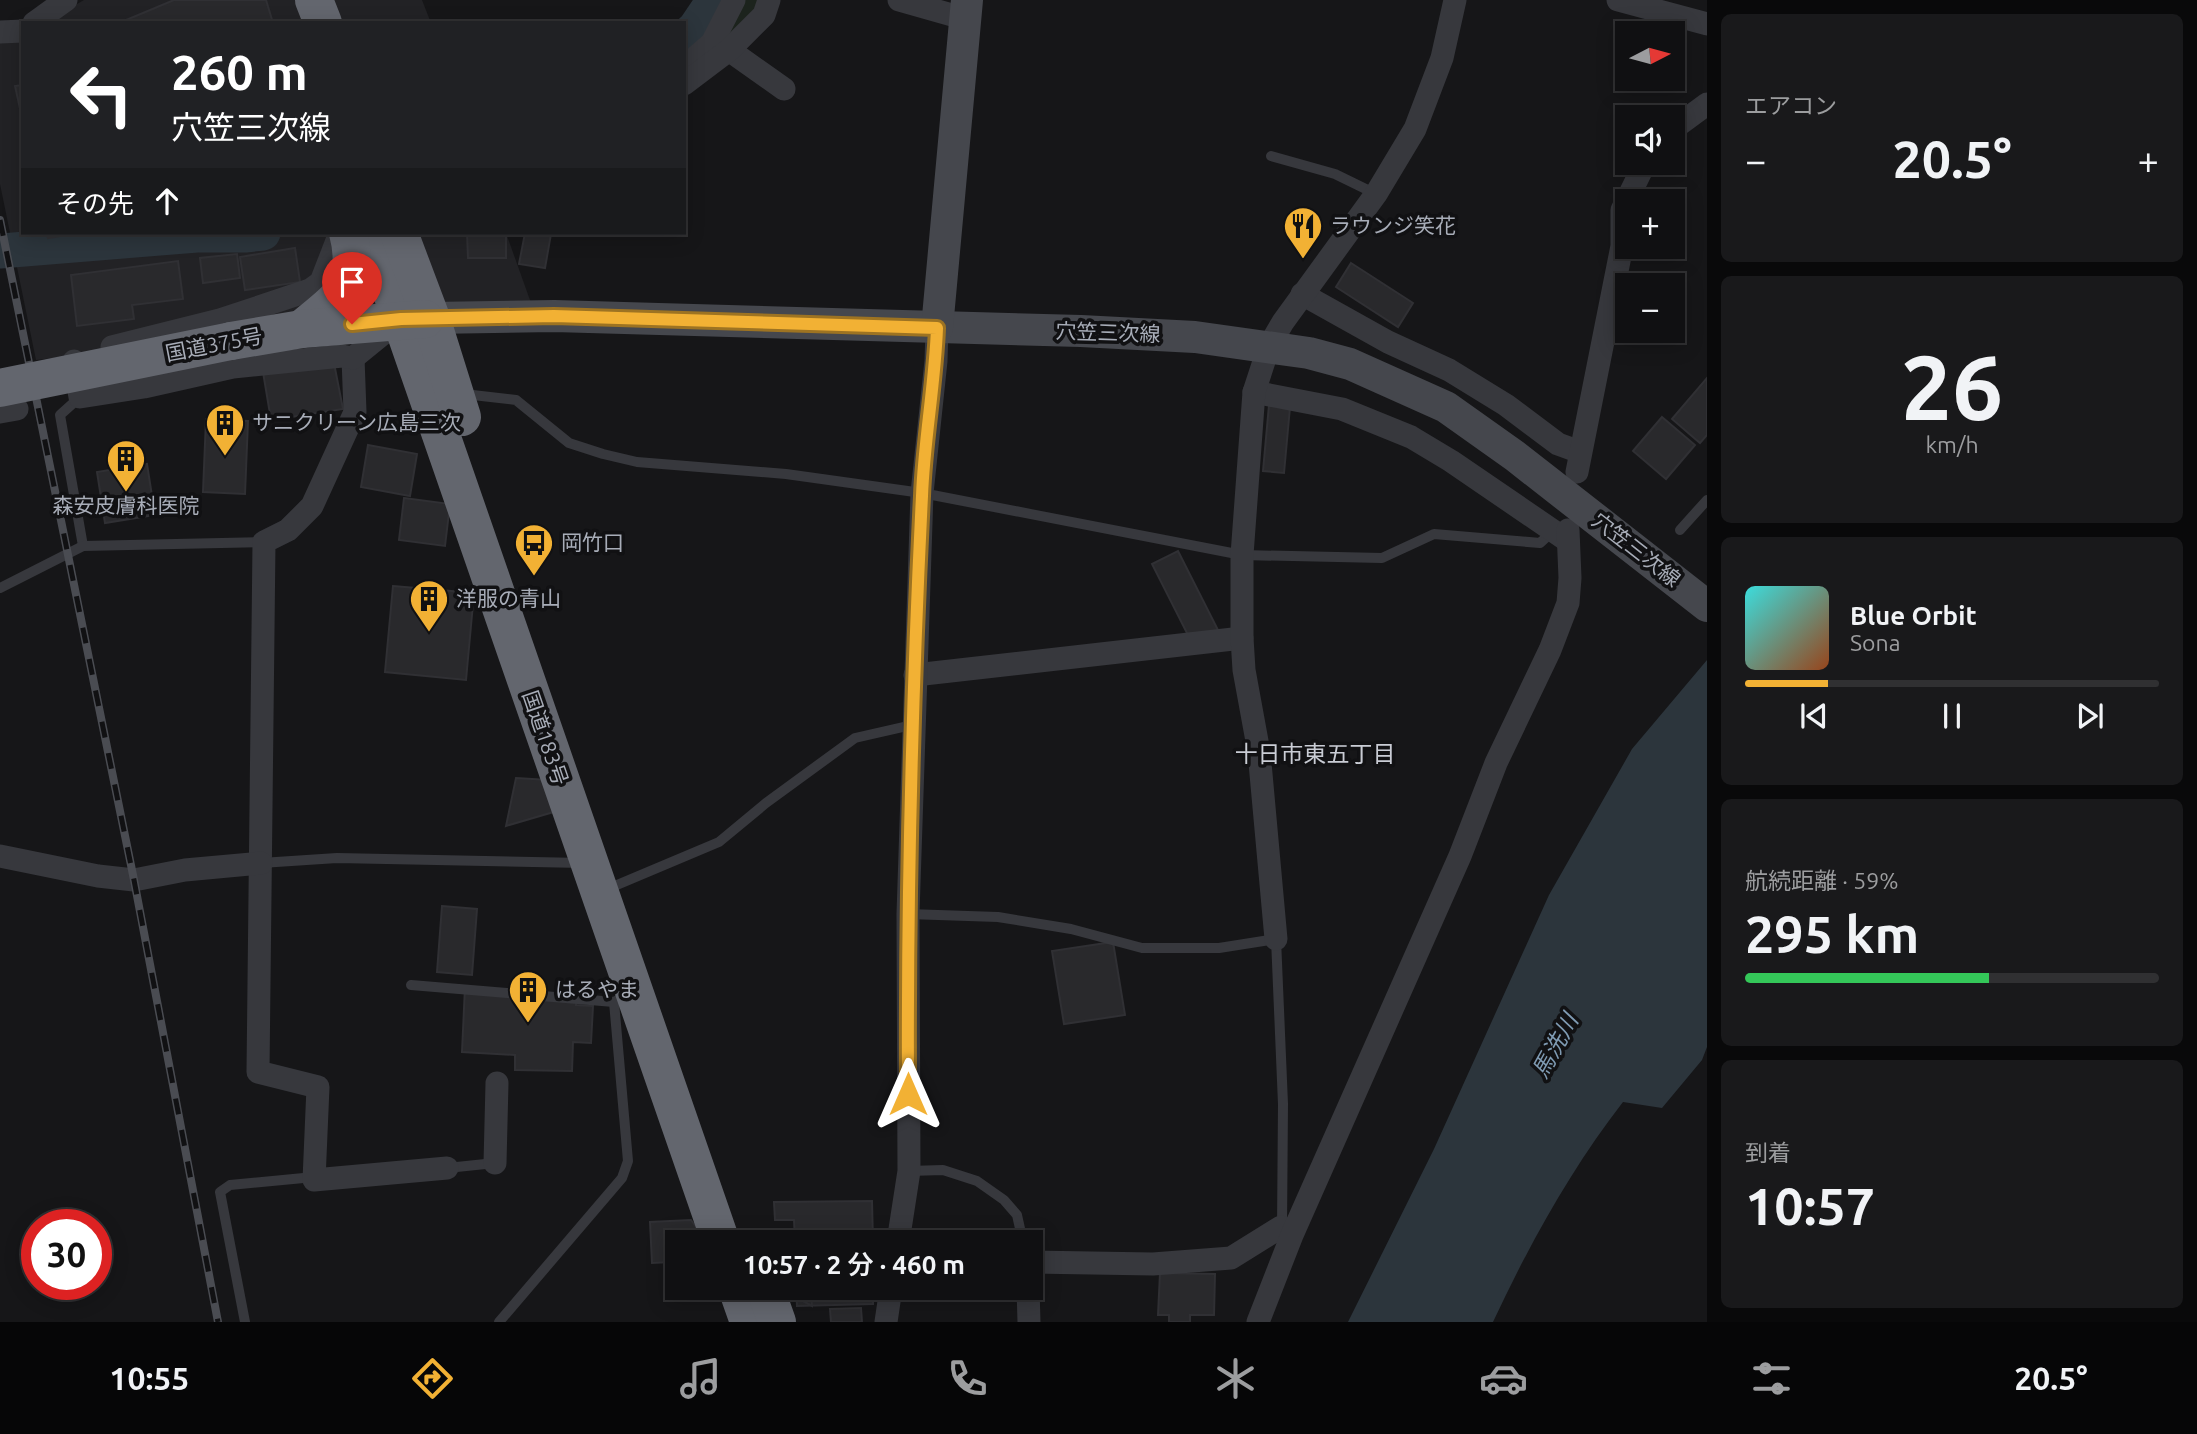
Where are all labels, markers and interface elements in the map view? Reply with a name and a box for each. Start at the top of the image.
north arrow [1615,21,1685,91]
map controls [1615,21,1685,343]
text: 260 m [171,44,308,99]
icon: left [56,49,147,140]
text: エアコン [1745,93,1837,118]
button: sound [1615,105,1685,175]
text: 穴笠三次線 [171,109,331,145]
text: 20.5° [1892,130,2012,188]
text: − [1745,139,1766,181]
text: + [2138,139,2159,181]
icon: ahead [148,182,186,220]
text: その先 [56,189,134,218]
button: + [1615,189,1685,259]
restaurant icon: ラウンジ笑花 [1282,205,1324,260]
place label: ラウンジ笑花 [1330,213,1456,237]
pin [322,252,382,324]
icon: arrive [333,263,371,301]
button: − [1615,273,1685,343]
street label: 穴笠三次線 [1055,318,1161,346]
street label: 国道375号 [163,323,264,365]
text: 26 [1901,335,2003,437]
building icon: サニクリーン広島三次 [204,402,246,457]
place label: サニクリーン広島三次 [252,410,461,434]
text: km/h [1925,432,1979,457]
building icon: 森安皮膚科医院 [105,438,147,493]
place label: 森安皮膚科医院 [53,493,200,517]
street label: 穴笠三次線 [1588,507,1685,591]
bus stop icon: 岡竹口 [513,522,555,577]
place label: 岡竹口 [561,530,624,554]
building icon: 洋服の青山 [408,578,450,633]
place label: 洋服の青山 [456,586,561,610]
text: Blue Orbit [1850,601,1977,630]
text: Sona [1850,630,1900,655]
street label: 国道183号 [519,687,573,788]
icon: previous [1795,697,1833,735]
icon: pause [1933,697,1971,735]
icon: next [2071,697,2109,735]
district label: 十日市東五丁目 [1235,741,1396,766]
text: 航続距離 · 59% [1745,868,1898,893]
text: 295 km [1745,905,1919,963]
building icon: はるやま [507,969,549,1024]
place label: はるやま [555,977,639,1001]
water label: 馬洗川 [1527,1007,1584,1082]
position arrow [871,1057,945,1131]
text: 到着 [1745,1140,1791,1165]
text: 10:57 [1745,1177,1875,1235]
speed limit sign: 30 [21,1209,112,1300]
text: 10:57 · 2 分 · 460 m [743,1250,965,1279]
icon: directions [408,1354,457,1403]
icon: music [676,1354,725,1403]
icon: phone [943,1354,992,1403]
icon: climate [1211,1354,1260,1403]
icon: car [1479,1354,1528,1403]
icon: filters [1747,1354,1796,1403]
text: 10:55 [109,1360,189,1396]
text: 20.5° [2014,1360,2088,1396]

